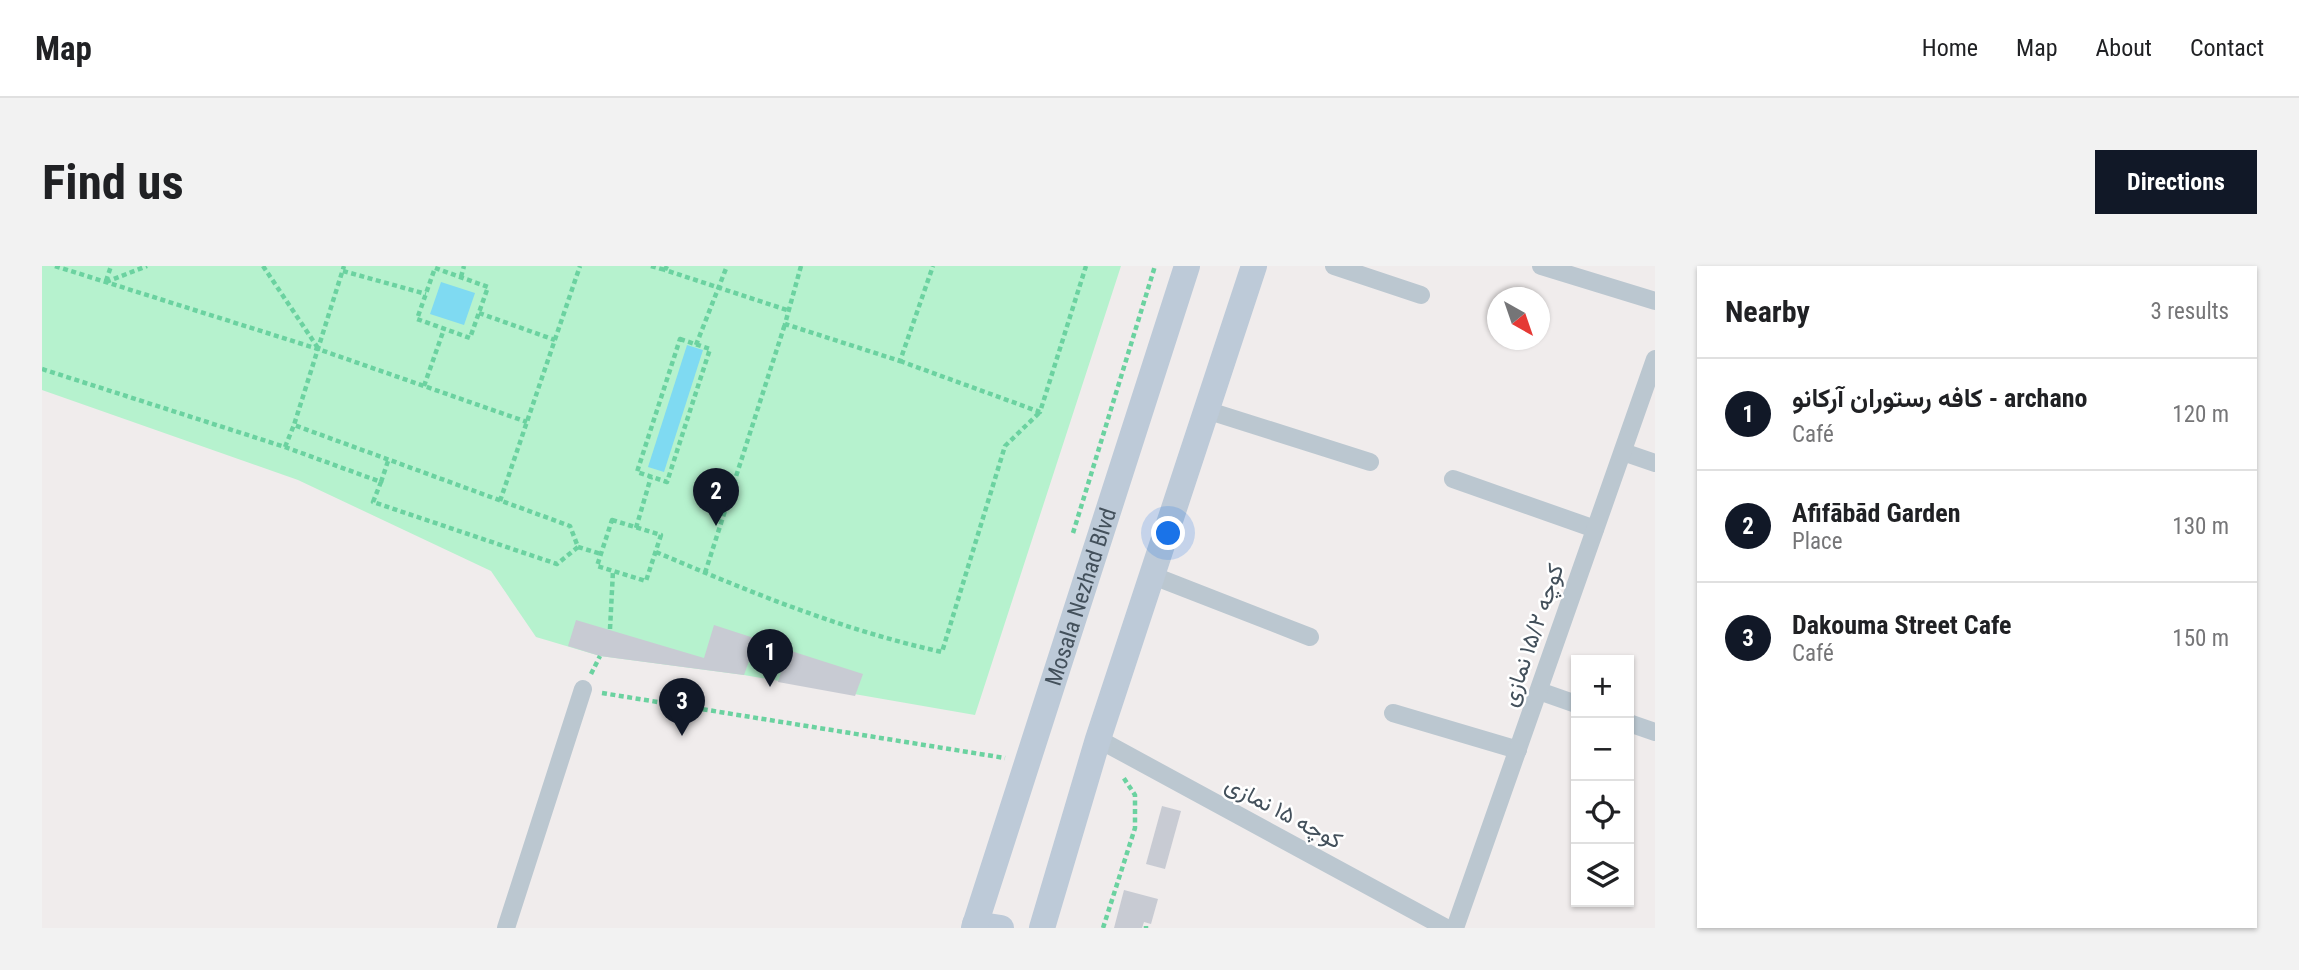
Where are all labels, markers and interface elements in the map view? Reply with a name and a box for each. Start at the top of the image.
text: Map [35,29,92,68]
text: Home [1922,34,1978,62]
text: Map [2016,34,2058,62]
text: About [2096,34,2152,62]
text: Contact [2190,34,2264,62]
button: Directions [2095,150,2257,214]
text: Find us [42,154,184,211]
north arrow [1487,287,1550,350]
text: Nearby [1725,294,1810,329]
text: 3 results [2151,298,2229,325]
text: کافه رستوران آرکانو - archano [1792,383,2087,413]
text: 1 [1742,401,1754,428]
text: 120 m [2172,401,2229,428]
text: Café [1792,421,1834,448]
pin: 2 [693,468,739,526]
text: Afifābād Garden [1792,498,1960,528]
street label: Mosala Nezhad Blvd [1040,505,1122,689]
text: 2 [1742,513,1754,540]
text: 130 m [2172,513,2229,540]
your location [1151,516,1185,550]
text: Place [1792,528,1842,555]
street label: کوچه ۱۵/۲ نمازی [1495,560,1571,711]
text: Dakouma Street Cafe [1792,610,2012,640]
text: 3 [1742,625,1754,652]
text: 150 m [2172,625,2229,652]
pin: 1 [747,629,793,687]
text: Café [1792,640,1834,667]
map controls [1571,655,1634,907]
button: + [1571,655,1634,718]
pin: 3 [659,678,705,736]
button: − [1571,718,1634,781]
street label: کوچه ۱۵ نمازی [1220,770,1347,856]
button: locate [1571,781,1634,844]
button: layers [1571,844,1634,907]

